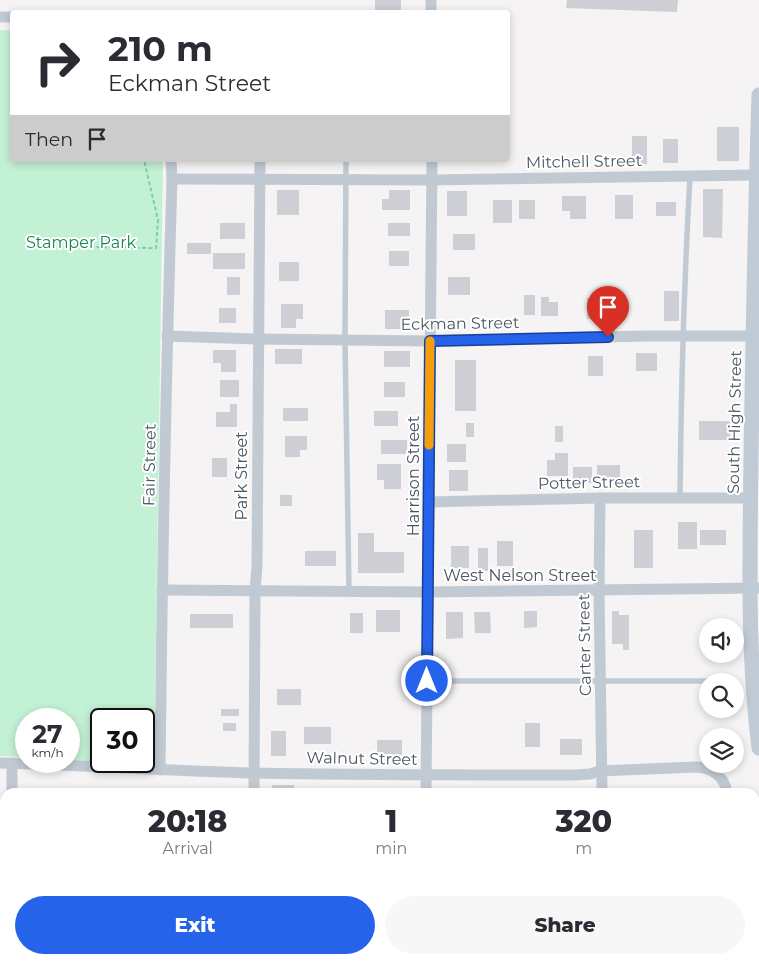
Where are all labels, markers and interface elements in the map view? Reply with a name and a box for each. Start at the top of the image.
text: 210 m [108,27,213,70]
icon: right [25,30,90,95]
text: Eckman Street [108,70,271,97]
icon: arrive [83,125,111,153]
text: Then [25,128,73,151]
street label: Mitchell Street [526,151,643,172]
park label: Stamper Park [26,233,136,252]
pin [587,286,629,337]
icon: arrive [594,293,622,321]
street label: Eckman Street [400,313,520,334]
street label: South High Street [724,349,745,494]
street label: Harrison Street [404,415,423,536]
street label: Fair Street [139,423,160,506]
street label: Park Street [232,431,251,521]
street label: Potter Street [538,472,641,493]
street label: West Nelson Street [443,566,597,585]
street label: Carter Street [574,593,595,696]
map controls [699,618,744,773]
button: sound [699,618,744,663]
position arrow [400,654,452,706]
button: search [699,673,744,718]
speed limit sign: 30 [90,708,155,773]
text: 27 [32,719,63,749]
button: layers [699,728,744,773]
text: km/h [31,745,64,760]
street label: Walnut Street [306,748,418,769]
text: 20:18 [148,803,227,840]
text: 1 [385,803,397,840]
text: 320 [555,803,612,840]
text: Arrival [162,839,213,858]
text: min [375,839,407,858]
text: m [575,839,592,858]
button: Exit [15,896,375,954]
button: Share [385,896,745,954]

